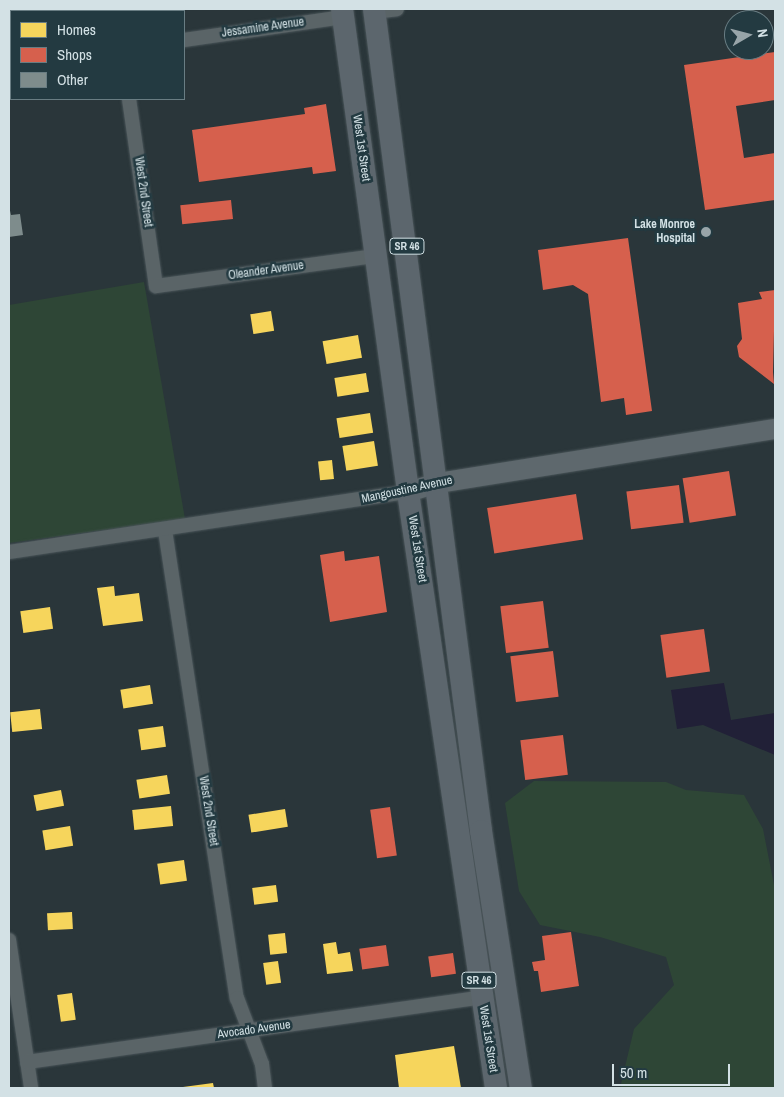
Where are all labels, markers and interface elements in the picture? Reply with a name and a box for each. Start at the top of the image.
legend [10,10,185,100]
north arrow [724,10,774,60]
street label: Jessamine Avenue [221,15,305,41]
text: Homes [57,19,96,40]
text: N [753,28,772,38]
text: Shops [57,44,92,65]
text: Other [57,69,88,90]
street label: West 1st Street [349,114,373,182]
street label: West 2nd Street [131,156,155,228]
place label: Lake Monroe Hospital [634,218,695,246]
marker: Lake Monroe Hospital [699,225,713,239]
road number: SR 46 [388,238,426,255]
street label: Oleander Avenue [227,259,305,283]
street label: Mangoustine Avenue [360,473,454,507]
street label: West 1st Street [405,515,429,583]
street label: West 2nd Street [195,775,221,847]
road number: SR 46 [460,972,498,988]
street label: West 1st Street [476,1005,500,1073]
street label: Avocado Avenue [216,1018,292,1042]
scale bar [614,1054,732,1086]
text: 50 m [620,1062,647,1083]

